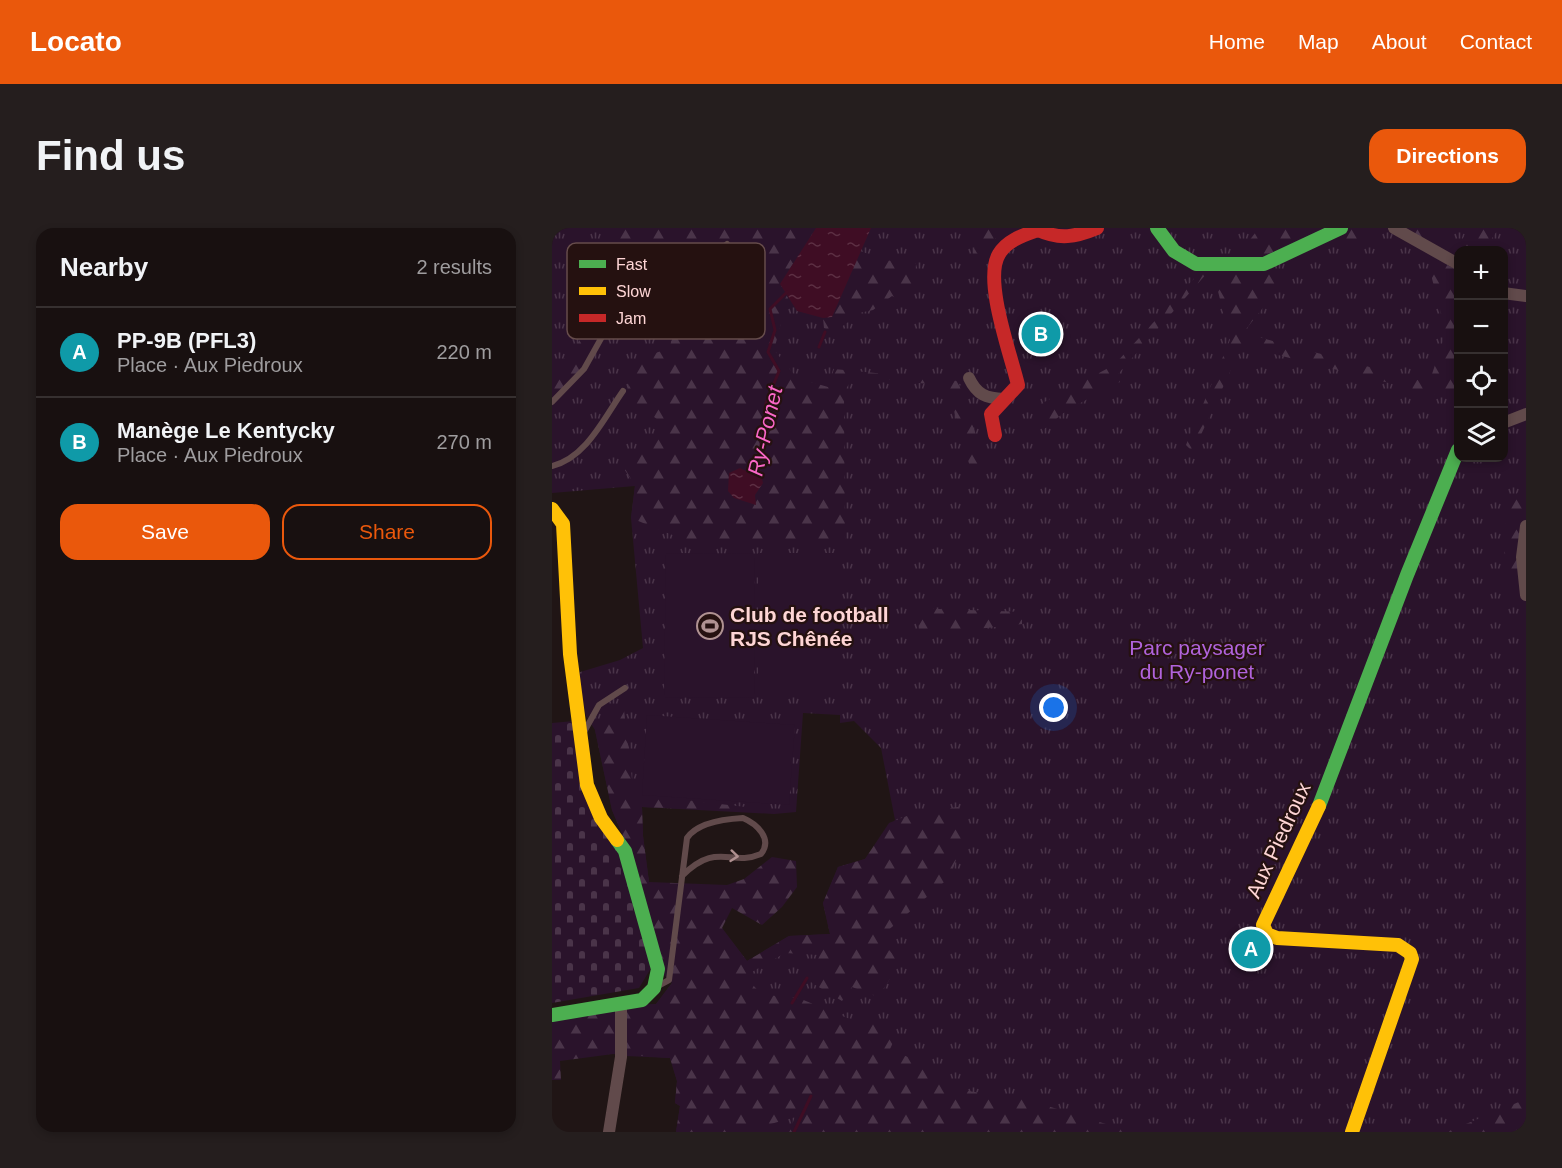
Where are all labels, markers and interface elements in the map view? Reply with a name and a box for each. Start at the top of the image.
text: Locato [30,26,122,57]
text: Home [1209,30,1265,53]
text: Map [1298,30,1339,53]
text: About [1372,30,1427,53]
text: Contact [1460,30,1532,53]
button: Directions [1369,129,1526,183]
text: Find us [36,132,185,179]
legend [567,243,765,339]
map controls [1454,246,1508,462]
button: + [1454,246,1508,300]
text: Nearby [60,252,148,282]
text: 2 results [416,256,492,278]
text: Fast [616,256,648,273]
text: Slow [616,283,651,300]
button: − [1454,300,1508,354]
text: Jam [616,310,646,327]
pin: B [1022,312,1060,356]
text: PP-9B (PFL3) [117,328,256,353]
text: A [72,341,87,363]
text: 220 m [436,341,492,363]
text: Place · Aux Piedroux [117,354,303,376]
button: locate [1454,354,1508,408]
water label: Ry-Ponet [743,383,788,478]
button: layers [1454,408,1508,462]
text: Manège Le Kentycky [117,418,335,443]
text: B [72,431,87,453]
text: 270 m [436,431,492,453]
text: Place · Aux Piedroux [117,444,303,466]
button: Save [60,504,270,560]
button: Share [282,504,492,560]
place label: Club de football RJS Chênée [730,603,889,650]
sports icon: Club de football RJS Chênée [695,611,725,641]
park label: Parc paysager du Ry-ponet [1129,636,1265,683]
your location [1039,693,1068,722]
street label: Aux Piedroux [1241,778,1315,901]
one-way arrow [729,850,739,862]
pin: A [1232,926,1270,972]

